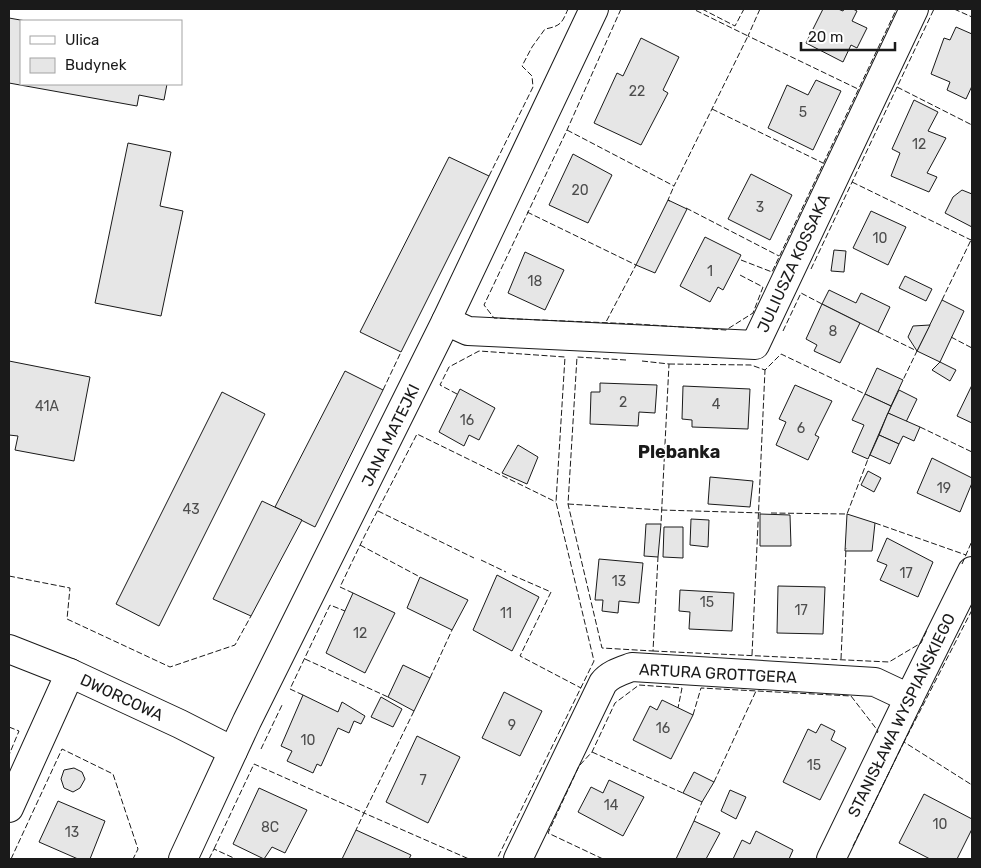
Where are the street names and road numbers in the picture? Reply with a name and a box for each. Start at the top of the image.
street label: JULIUSZA KOSSAKA [753,191,834,335]
street label: JANA MATEJKI [358,381,423,489]
street label: STANISŁAWA WYSPIAŃSKIEGO [844,610,959,820]
street label: ARTURA GROTTGERA [638,660,798,687]
street label: DWORCOWA [77,670,167,725]

